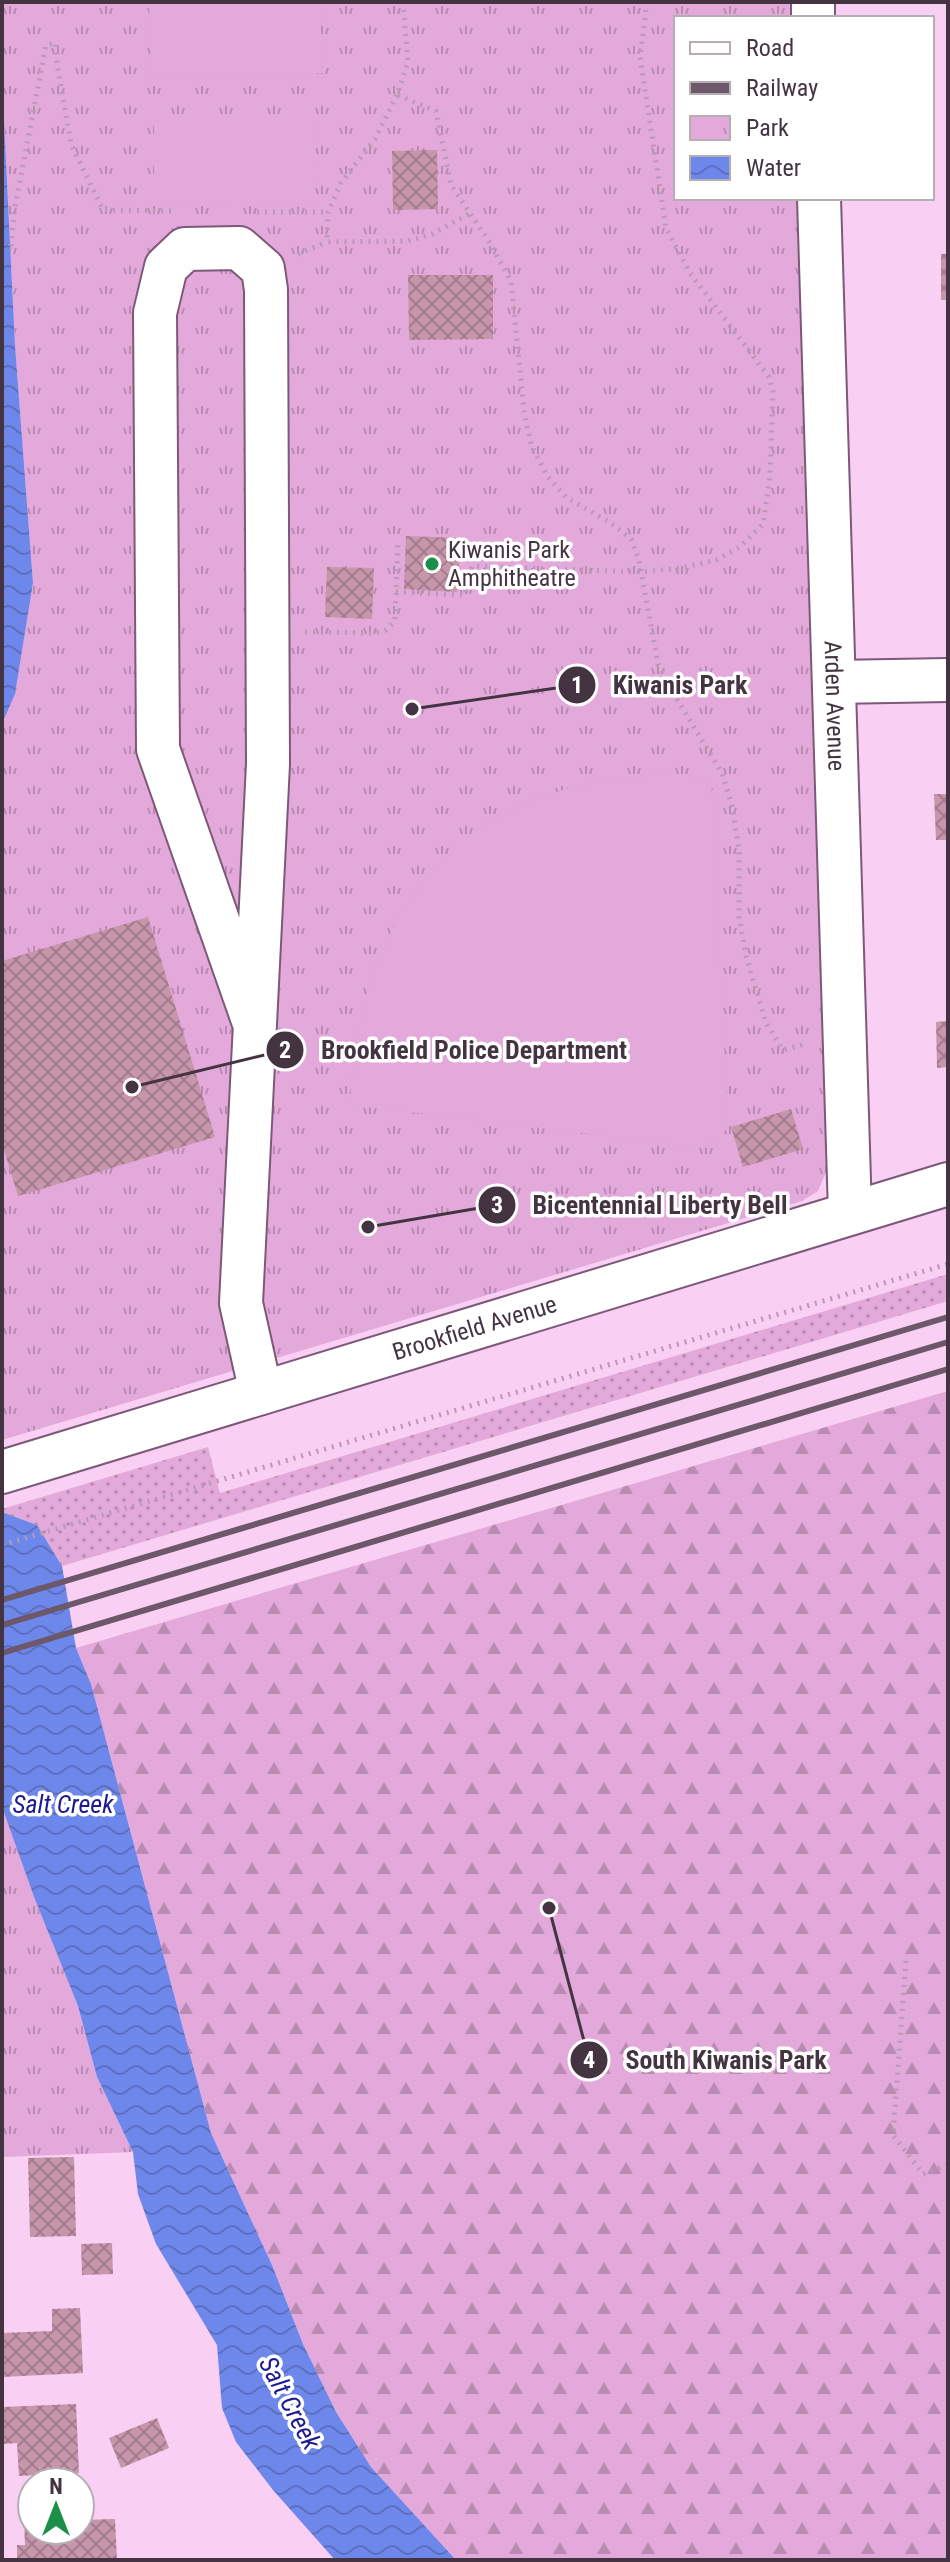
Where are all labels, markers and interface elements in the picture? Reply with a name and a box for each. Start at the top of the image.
legend [674,16,934,200]
text: Road [746,34,794,62]
text: Railway [746,74,818,102]
text: Park [746,114,789,142]
text: Water [746,154,801,182]
place label: Kiwanis Park Amphitheatre [448,536,576,592]
marker: Kiwanis Park Amphitheatre [423,555,441,573]
street label: Arden Avenue [819,640,850,771]
callout: Kiwanis Park [557,660,764,710]
text: Kiwanis Park [613,670,748,700]
text: 1 [571,671,583,699]
callout: Brookfield Police Department [265,1025,643,1075]
text: Brookfield Police Department [321,1035,627,1065]
text: 2 [279,1036,291,1064]
callout: Bicentennial Liberty Bell [477,1180,804,1230]
text: Bicentennial Liberty Bell [533,1190,787,1220]
text: 3 [491,1191,503,1219]
street label: Brookfield Avenue [389,1290,560,1366]
water label: Salt Creek [12,1789,114,1819]
callout: South Kiwanis Park [569,2035,842,2085]
text: South Kiwanis Park [625,2045,827,2075]
text: 4 [583,2046,595,2074]
water label: Salt Creek [253,2351,327,2455]
north arrow [16,2466,96,2546]
text: N [49,2474,63,2499]

